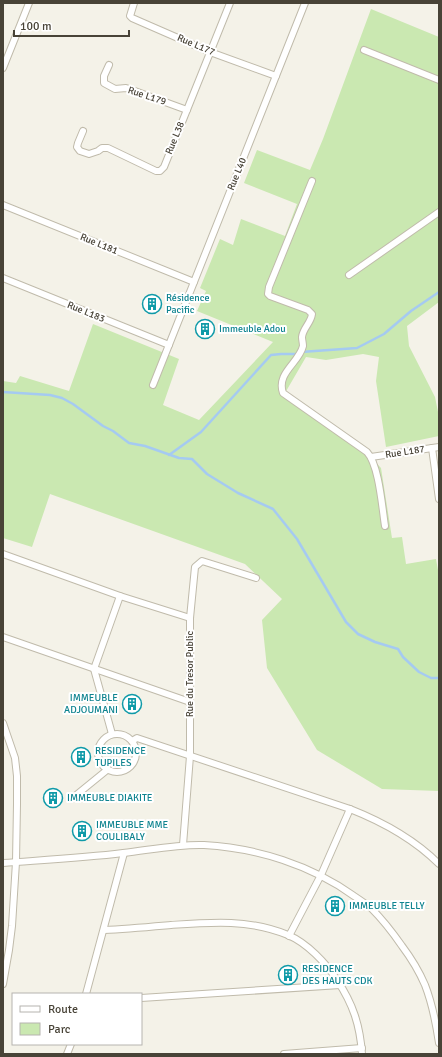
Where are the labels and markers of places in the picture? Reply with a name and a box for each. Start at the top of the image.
place label: Résidence Pacific [166,292,209,316]
building icon: Résidence Pacific [141,293,163,315]
building icon: Immeuble Adou [194,318,216,340]
place label: Immeuble Adou [219,323,286,335]
place label: IMMEUBLE ADJOUMANI [64,692,118,716]
building icon: IMMEUBLE ADJOUMANI [121,693,143,715]
place label: RESIDENCE TUPILES [95,745,146,769]
building icon: RESIDENCE TUPILES [70,746,92,768]
building icon: IMMEUBLE DIAKITE [42,787,64,809]
place label: IMMEUBLE DIAKITE [67,792,153,804]
place label: IMMEUBLE MME COULIBALY [96,819,169,843]
building icon: IMMEUBLE MME COULIBALY [71,820,93,842]
building icon: IMMEUBLE TELLY [324,895,346,917]
place label: IMMEUBLE TELLY [349,900,424,912]
place label: RESIDENCE DES HAUTS CDK [302,963,372,987]
building icon: RESIDENCE DES HAUTS CDK [277,964,299,986]

